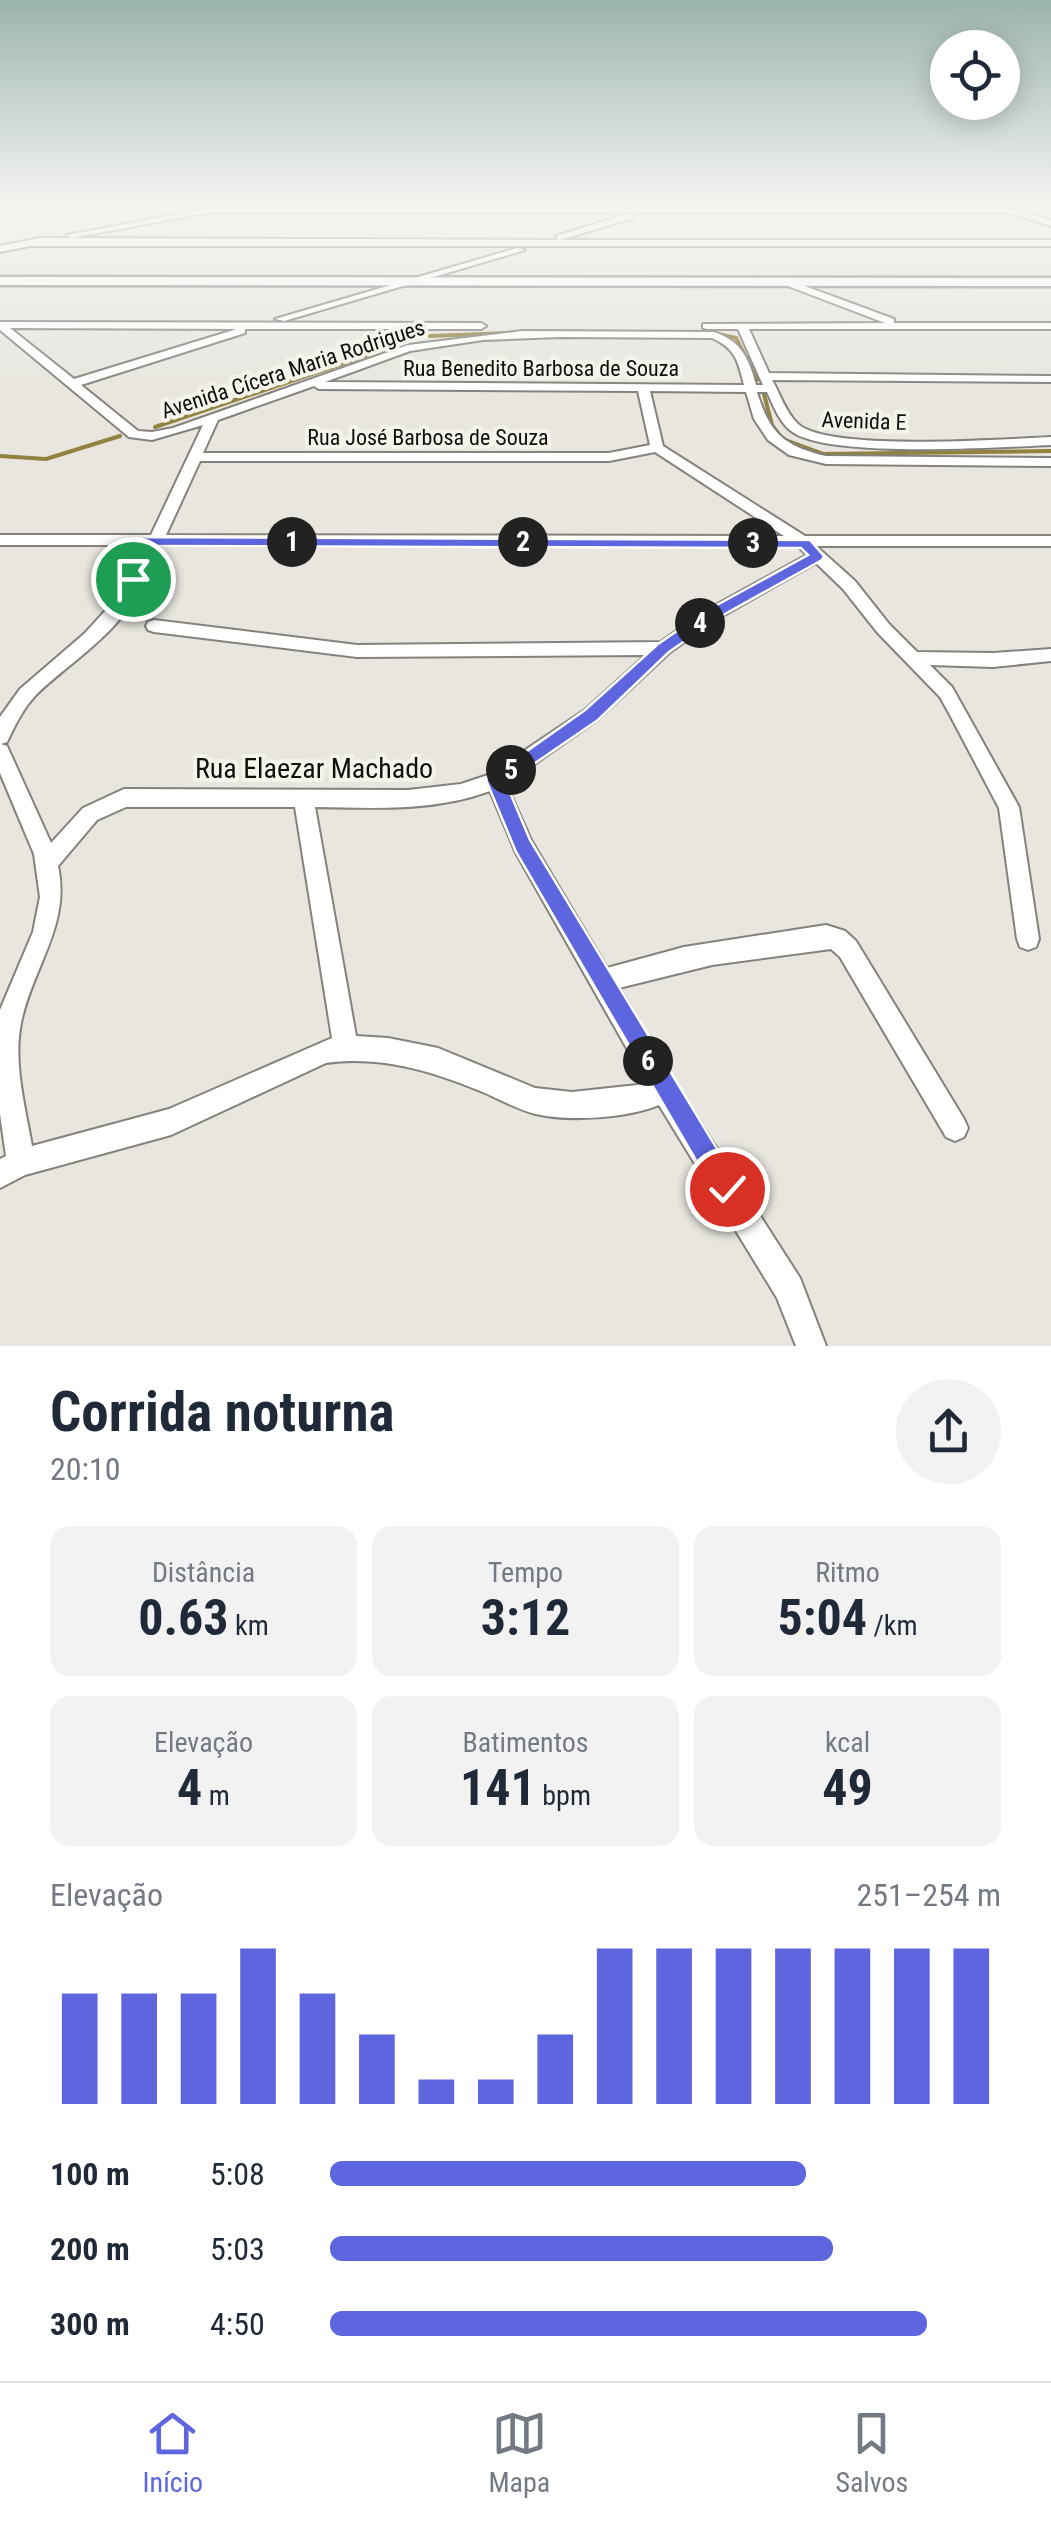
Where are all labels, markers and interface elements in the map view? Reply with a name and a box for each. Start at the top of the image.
map controls [930,30,1020,120]
button: locate [930,30,1020,120]
street label: Avenida Cícera Maria Rodrigues [158,315,428,423]
street label: Rua Benedito Barbosa de Souza [403,356,679,381]
street label: Avenida E [821,407,907,435]
street label: Rua José Barbosa de Souza [307,425,549,450]
pin: 1 [267,517,317,567]
pin: 2 [498,517,548,567]
pin: 3 [728,518,778,568]
text: 1 [285,525,299,558]
text: 2 [516,525,530,558]
text: 3 [746,526,760,559]
pin [91,537,176,622]
icon: arrive [106,552,161,607]
pin: 4 [675,598,725,648]
text: 4 [693,606,707,639]
pin: 5 [486,745,536,795]
street label: Rua Elaezar Machado [195,752,433,785]
text: 5 [504,753,518,786]
pin: 6 [623,1036,673,1086]
text: 6 [641,1044,655,1077]
pin [685,1147,770,1232]
icon: check [700,1162,755,1217]
button: share [896,1379,1001,1484]
text: Corrida noturna [50,1380,394,1444]
text: 20:10 [50,1450,121,1488]
text: Distância [152,1556,255,1589]
text: Tempo [488,1556,563,1589]
text: Ritmo [815,1556,880,1589]
text: 0.63 [138,1589,229,1647]
text: 3:12 [481,1589,570,1647]
text: 5:04 [777,1589,867,1647]
text: km [229,1609,269,1642]
text: /km [867,1609,918,1642]
text: Elevação [154,1726,253,1759]
text: Batimentos [462,1726,589,1759]
text: kcal [825,1726,870,1759]
text: 4 [177,1759,202,1817]
text: 141 [460,1759,536,1817]
text: 49 [822,1759,873,1817]
text: m [202,1779,230,1812]
text: bpm [536,1779,591,1812]
text: Elevação [50,1876,163,1914]
text: 251–254 m [856,1876,1001,1914]
text: 100 m [50,2155,130,2193]
text: 5:08 [210,2155,265,2193]
text: 200 m [50,2230,130,2268]
text: 5:03 [210,2230,265,2268]
text: 300 m [50,2305,130,2343]
text: 4:50 [210,2305,265,2343]
tab: Início [143,2406,203,2499]
tab: Mapa [488,2406,550,2499]
tab: Salvos [835,2406,908,2499]

